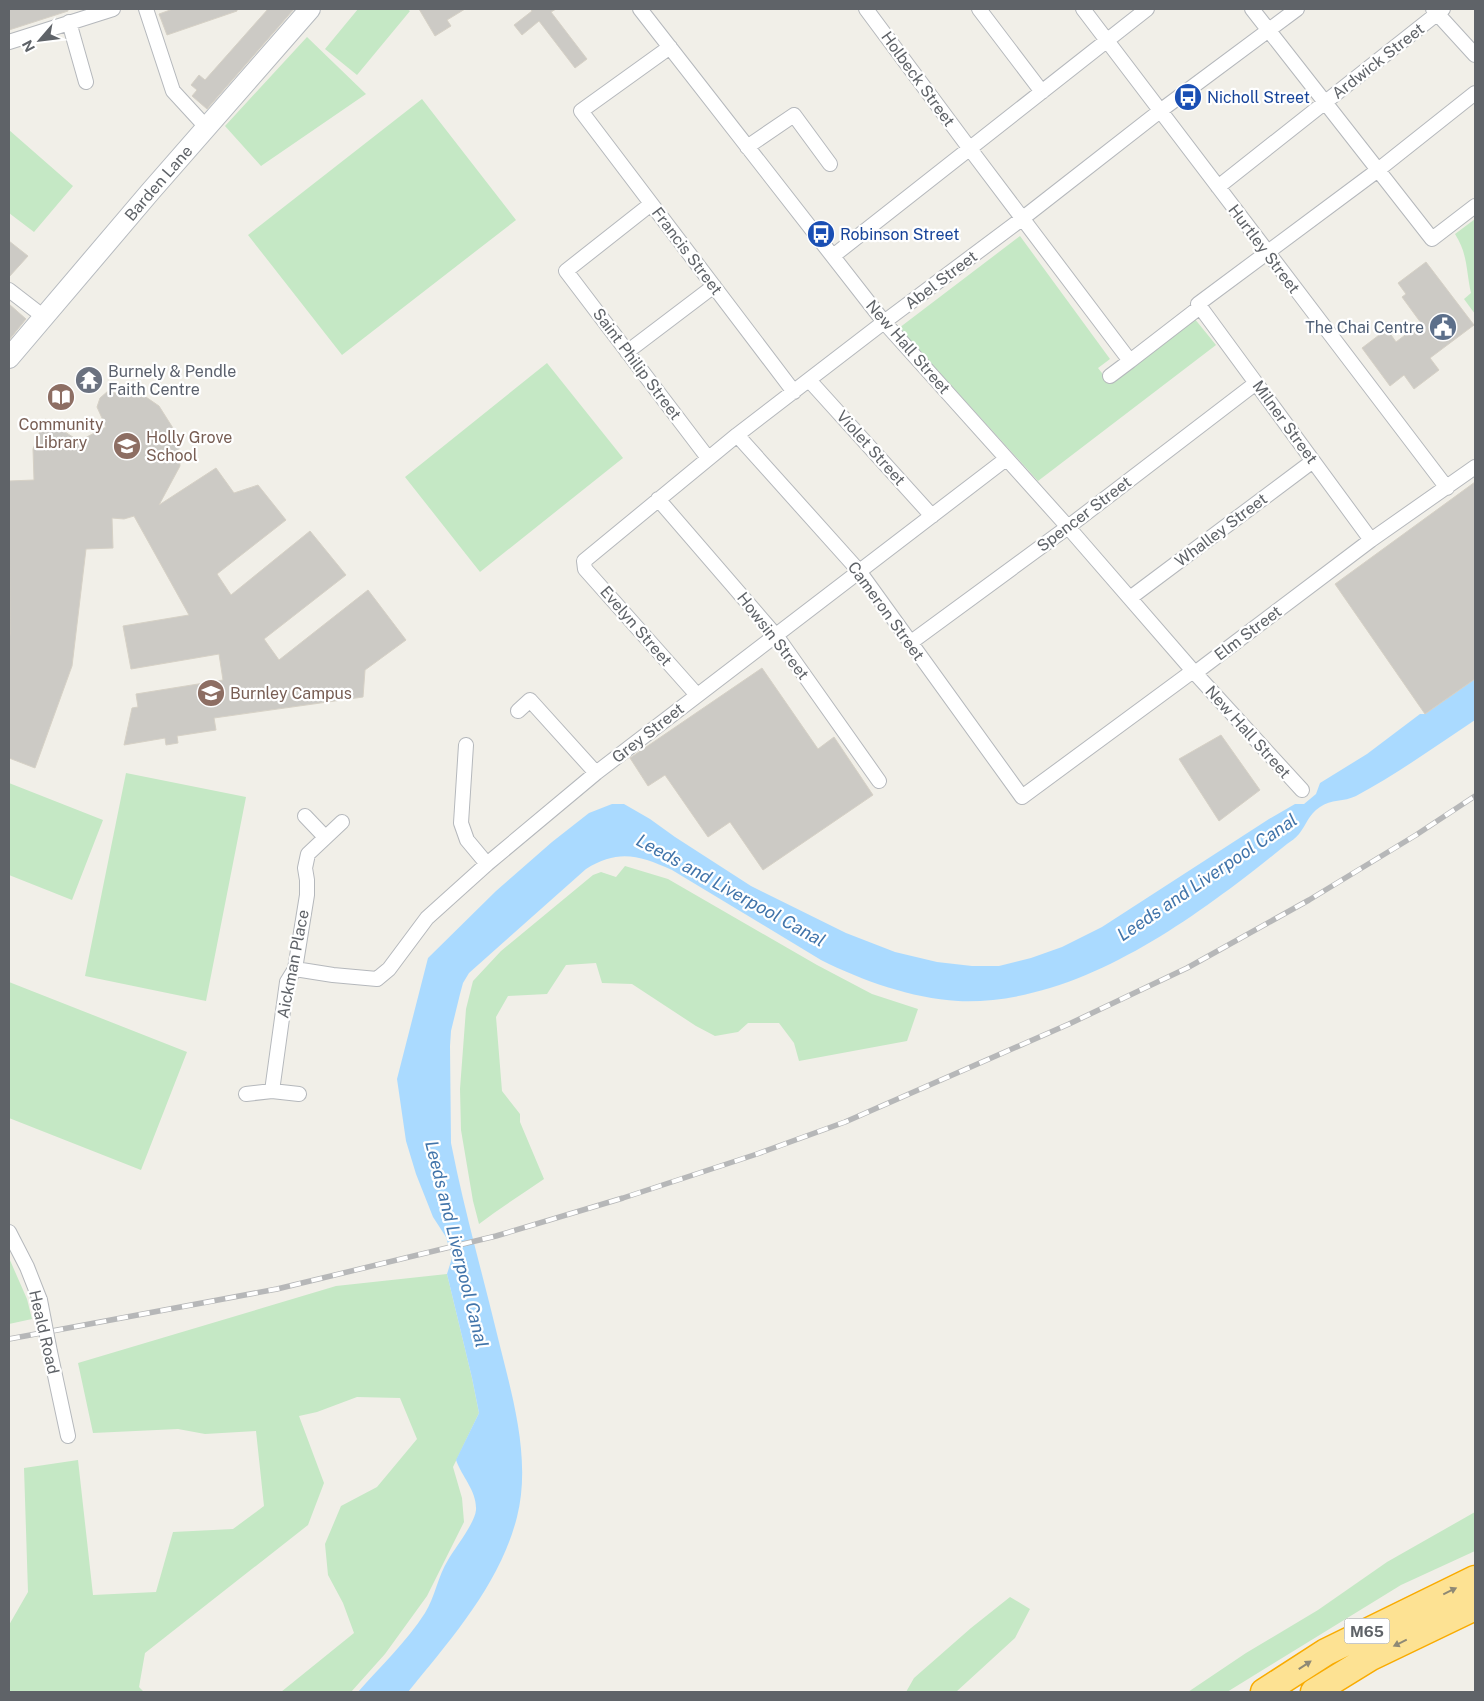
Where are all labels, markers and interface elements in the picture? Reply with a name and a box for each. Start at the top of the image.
north arrow [15,15,65,65]
street label: Ardwick Street [1328,19,1428,103]
street label: Holbeck Street [877,28,959,130]
text: N [19,38,38,55]
bus stop icon: Nicholl Street [1173,82,1203,112]
place label: Nicholl Street [1207,88,1310,107]
street label: Barden Lane [120,141,196,225]
street label: Hurtley Street [1224,201,1304,297]
street label: Francis Street [648,203,726,299]
bus stop icon: Robinson Street [806,219,836,249]
place label: Robinson Street [840,225,959,244]
street label: Abel Street [901,247,981,313]
street label: New Hall Street [862,296,954,398]
street label: Saint Philip Street [589,304,685,424]
public building icon: The Chai Centre [1428,312,1458,342]
place label: The Chai Centre [1305,318,1424,337]
place label: Burnely & Pendle Faith Centre [108,362,236,399]
temple icon: Burnely & Pendle Faith Centre [74,365,104,395]
street label: Milner Street [1248,377,1322,467]
library icon: Community Library [46,382,76,412]
street label: Violet Street [833,407,909,489]
place label: Community Library [18,415,104,452]
place label: Holly Grove School [146,428,232,465]
school or university icon: Holly Grove School [112,431,142,461]
street label: Spencer Street [1033,472,1135,556]
street label: Whalley Street [1171,489,1271,571]
street label: Cameron Street [844,558,928,664]
street label: Evelyn Street [596,582,676,670]
street label: Howsin Street [733,589,813,683]
street label: Elm Street [1211,602,1285,664]
school or university icon: Burnley Campus [196,678,226,708]
street label: New Hall Street [1201,682,1295,782]
place label: Burnley Campus [230,684,352,703]
street label: Grey Street [608,699,688,767]
water label: Leeds and Liverpool Canal [1113,809,1301,945]
water label: Leeds and Liverpool Canal [633,829,829,951]
street label: Aickman Place [273,908,313,1020]
water label: Leeds and Liverpool Canal [421,1138,493,1350]
street label: Heald Road [25,1288,63,1376]
one-way arrow [1442,1587,1457,1595]
road number: M65 [1344,1618,1390,1644]
one-way arrow [1392,1639,1407,1647]
one-way arrow [1298,1661,1312,1670]

